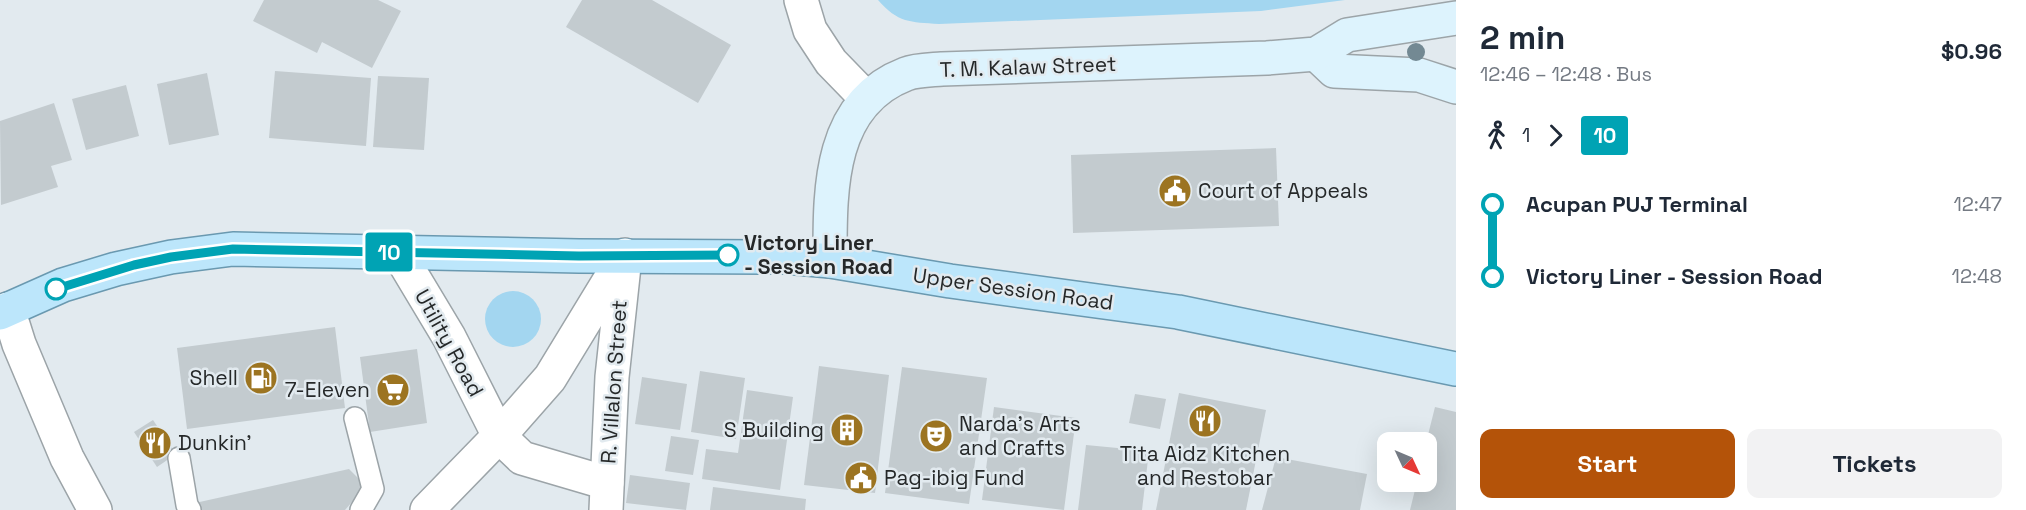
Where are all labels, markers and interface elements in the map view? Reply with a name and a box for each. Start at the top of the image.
text: 2 min [1480,17,1565,59]
text: $0.96 [1941,37,2002,65]
street label: T. M. Kalaw Street [939,50,1117,83]
text: 12:46 – 12:48 · Bus [1480,61,1652,87]
icon: walk [1480,119,1513,152]
icon: forward [1539,119,1572,152]
text: 1 [1522,122,1530,148]
text: 10 [1593,122,1616,149]
public building icon: Court of Appeals [1157,173,1193,209]
place label: Court of Appeals [1198,177,1368,204]
text: Acupan PUJ Terminal [1526,190,1748,218]
text: 12:47 [1953,191,2002,217]
place label: Victory Liner - Session Road [744,229,893,280]
line badge: 10 [362,232,416,272]
text: 10 [377,239,401,266]
marker: Victory Liner - Session Road [717,244,739,266]
street label: Upper Session Road [911,261,1115,316]
text: Victory Liner - Session Road [1526,262,1823,290]
text: 12:48 [1952,263,2002,289]
unlabelled marker [45,278,67,300]
street label: Utility Road [409,284,490,401]
street label: R. Villalon Street [594,299,633,465]
fuel station icon: Shell [243,360,279,396]
place label: Shell [190,364,238,391]
supermarket icon: 7-Eleven [375,372,411,408]
place label: 7-Eleven [285,376,370,403]
restaurant icon: Tita Aidz Kitchen and Restobar [1187,403,1223,439]
place label: Narda's Arts and Crafts [959,410,1081,461]
building icon: S Building [829,412,865,448]
place label: S Building [724,416,824,443]
theatre icon: Narda's Arts and Crafts [918,418,954,454]
restaurant icon: Dunkin' [137,425,173,461]
place label: Dunkin' [178,429,252,456]
button: Start [1480,429,1735,498]
button: Tickets [1747,429,2002,498]
north arrow [1377,432,1437,492]
map controls [1377,432,1437,492]
place label: Tita Aidz Kitchen and Restobar [1120,440,1290,491]
public building icon: Pag-ibig Fund [843,460,879,496]
place label: Pag-ibig Fund [884,464,1025,491]

